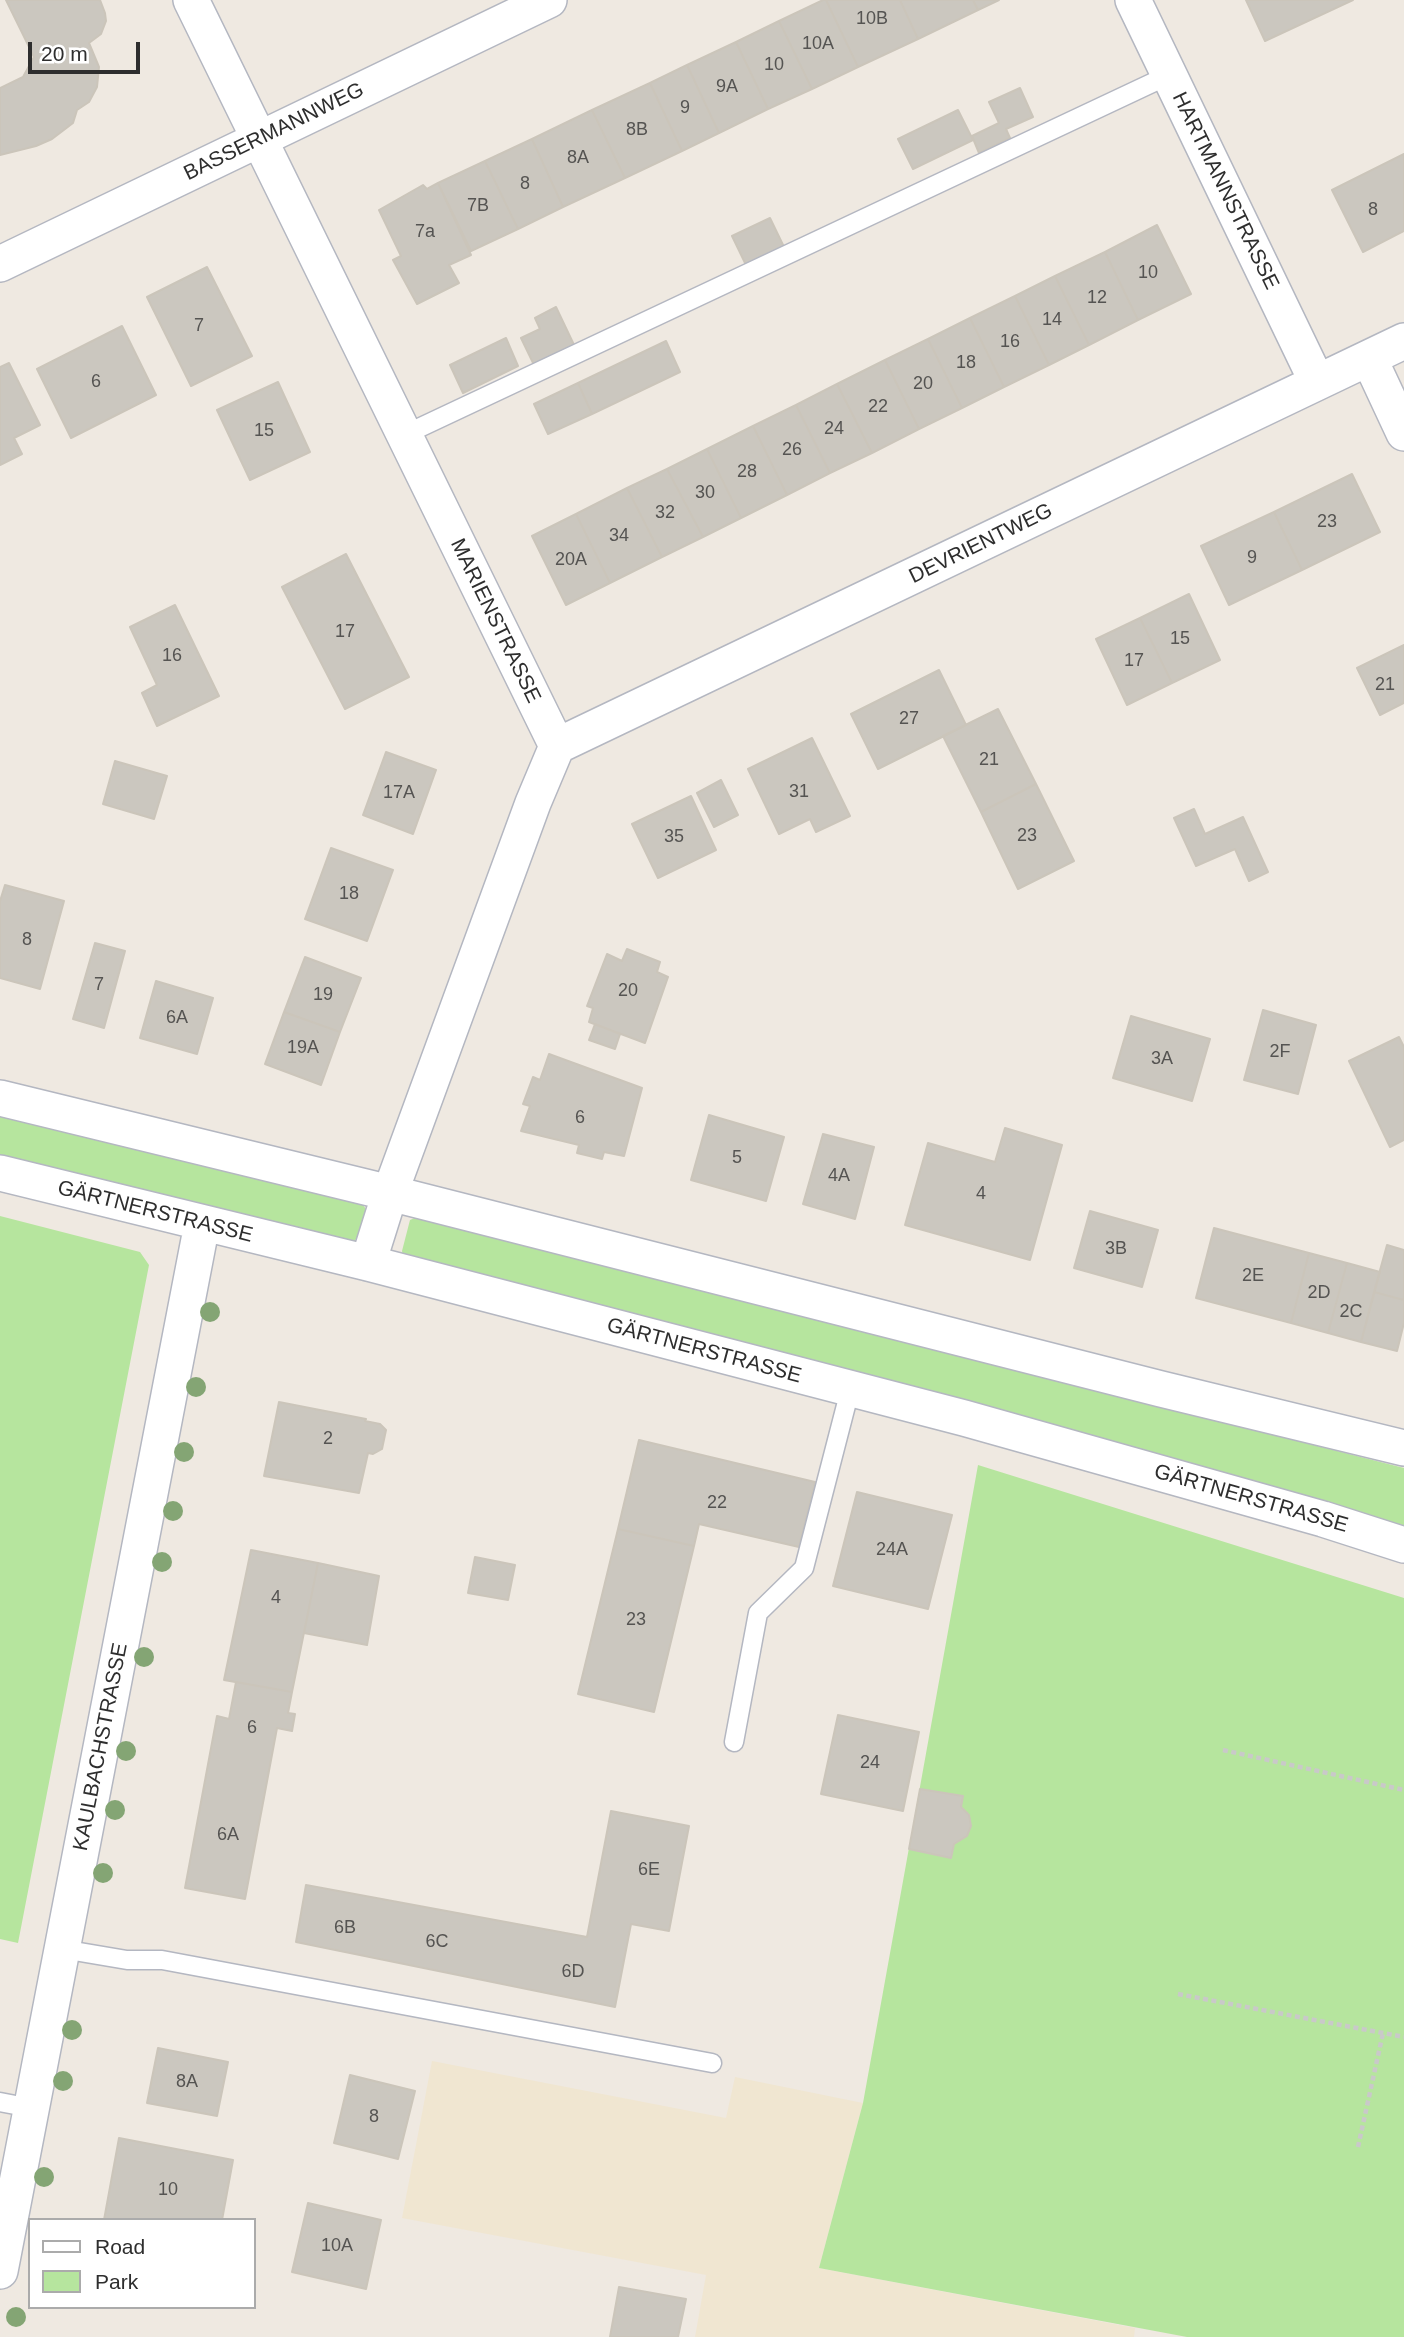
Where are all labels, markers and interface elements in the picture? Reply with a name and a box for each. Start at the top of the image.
house number: 10B [856,8,888,30]
scale bar [32,28,144,72]
house number: 10A [802,33,834,55]
text: 20 m [41,42,88,65]
house number: 10 [764,54,784,76]
house number: 9A [716,76,738,98]
street label: BASSERMANNWEG [180,77,368,187]
street label: HARTMANNSTRASSE [1166,88,1284,294]
house number: 9 [680,97,690,119]
house number: 8B [626,119,648,141]
house number: 8A [567,147,589,169]
house number: 8 [520,173,530,195]
house number: 7B [467,195,489,217]
house number: 8 [1368,199,1378,221]
house number: 7a [415,221,435,243]
house number: 10 [1138,262,1158,284]
house number: 12 [1087,287,1107,309]
house number: 14 [1042,309,1062,331]
house number: 7 [194,315,204,337]
house number: 16 [1000,331,1020,353]
house number: 18 [956,352,976,374]
house number: 6 [91,371,101,393]
house number: 20 [913,373,933,395]
house number: 22 [868,396,888,418]
house number: 24 [824,418,844,440]
house number: 15 [254,420,274,442]
house number: 26 [782,439,802,461]
house number: 28 [737,461,757,483]
house number: 30 [695,482,715,504]
street label: DEVRIENTWEG [905,498,1057,590]
house number: 32 [655,502,675,524]
house number: 23 [1317,511,1337,533]
house number: 34 [609,525,629,547]
street label: MARIENSTRASSE [444,535,546,707]
house number: 9 [1247,547,1257,569]
house number: 20A [555,549,587,571]
house number: 17 [335,621,355,643]
house number: 15 [1170,628,1190,650]
house number: 16 [162,645,182,667]
house number: 17 [1124,650,1144,672]
house number: 21 [1375,674,1395,696]
house number: 27 [899,708,919,730]
house number: 21 [979,749,999,771]
house number: 31 [789,781,809,803]
house number: 17A [383,782,415,804]
house number: 23 [1017,825,1037,847]
house number: 35 [664,826,684,848]
house number: 18 [339,883,359,905]
house number: 8 [22,929,32,951]
house number: 7 [94,974,104,996]
house number: 20 [618,980,638,1002]
house number: 19 [313,984,333,1006]
house number: 6A [166,1007,188,1029]
house number: 19A [287,1037,319,1059]
house number: 2F [1269,1041,1291,1063]
house number: 3A [1151,1048,1173,1070]
house number: 6 [575,1107,585,1129]
house number: 5 [732,1147,742,1169]
house number: 4A [828,1165,850,1187]
street label: GÄRTNERSTRASSE [55,1176,255,1248]
house number: 4 [976,1183,986,1205]
house number: 3B [1105,1238,1127,1260]
house number: 2E [1242,1265,1264,1287]
house number: 2D [1307,1282,1331,1304]
house number: 2C [1339,1301,1363,1323]
street label: GÄRTNERSTRASSE [604,1313,804,1389]
house number: 2 [323,1428,333,1450]
street label: GÄRTNERSTRASSE [1151,1459,1351,1539]
house number: 22 [707,1492,727,1514]
house number: 24A [876,1539,908,1561]
house number: 4 [271,1587,281,1609]
house number: 23 [626,1609,646,1631]
street label: KAULBACHSTRASSE [68,1641,134,1853]
house number: 6 [247,1717,257,1739]
house number: 24 [860,1752,880,1774]
house number: 6A [217,1824,239,1846]
house number: 6E [638,1859,660,1881]
house number: 6B [334,1917,356,1939]
house number: 6C [425,1931,449,1953]
house number: 6D [561,1961,585,1983]
house number: 8A [176,2071,198,2093]
house number: 8 [369,2106,379,2128]
house number: 10 [158,2179,178,2201]
legend [28,2218,256,2309]
text: Road [95,2235,145,2258]
house number: 10A [321,2235,353,2257]
text: Park [95,2270,138,2293]

